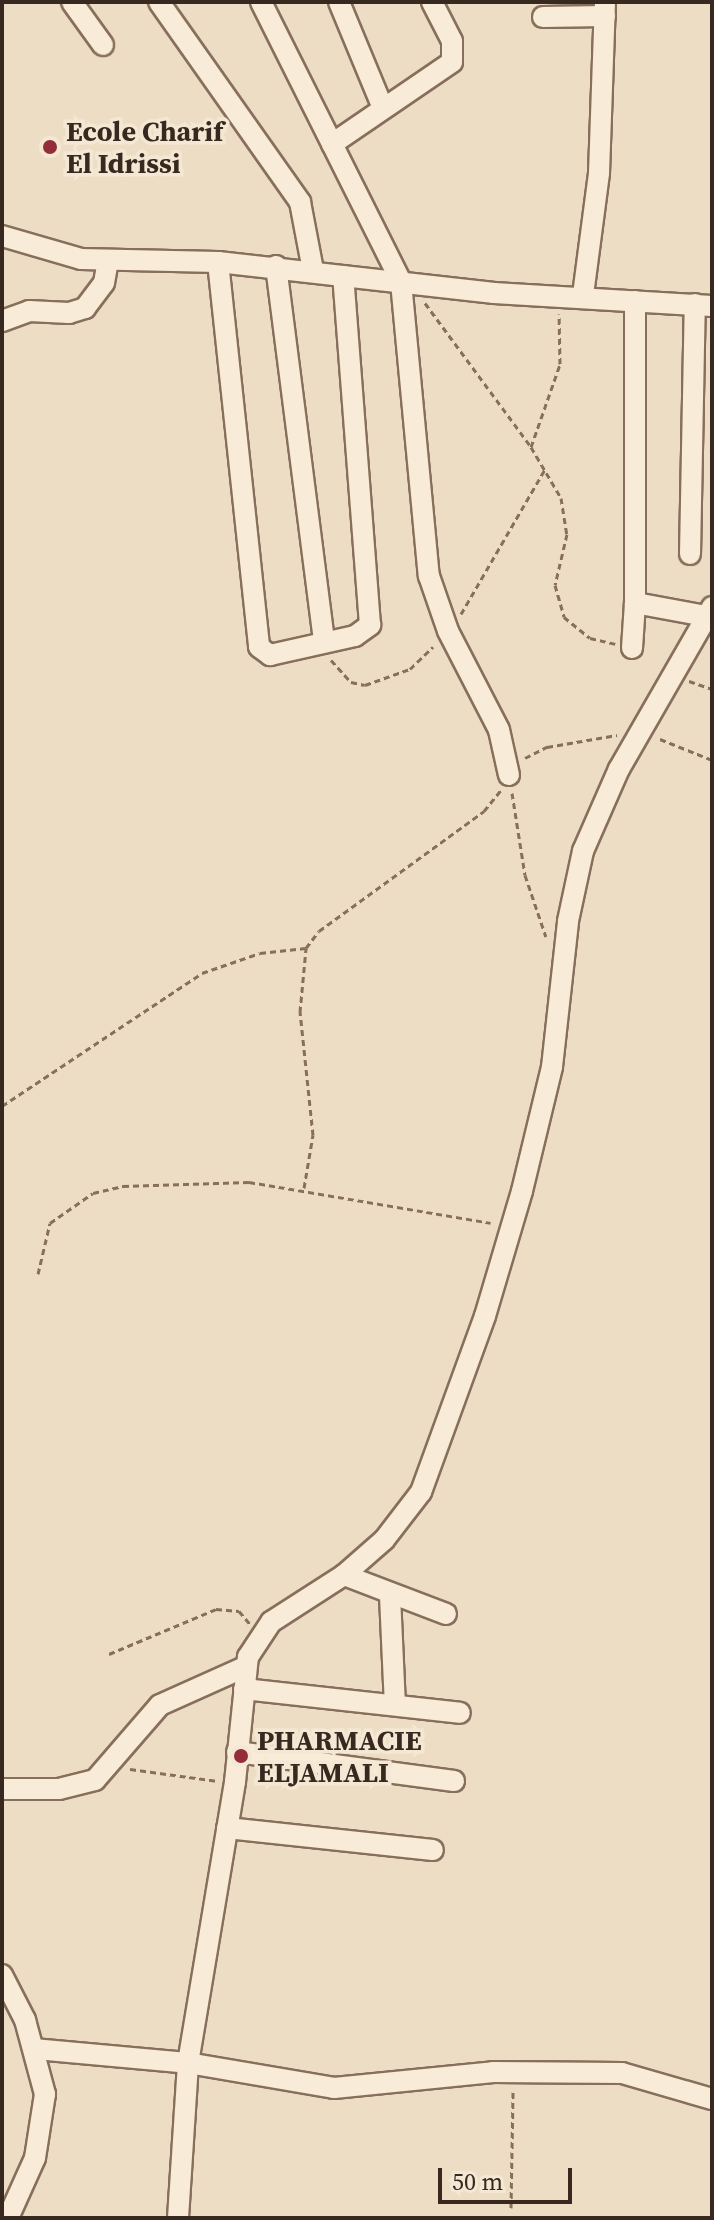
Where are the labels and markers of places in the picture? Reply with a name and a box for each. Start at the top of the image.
place label: Ecole Charif El Idrissi [66,114,223,180]
marker: Ecole Charif El Idrissi [41,138,59,156]
place label: PHARMACIE ELJAMALI [257,1723,422,1789]
marker: PHARMACIE ELJAMALI [232,1747,250,1765]

